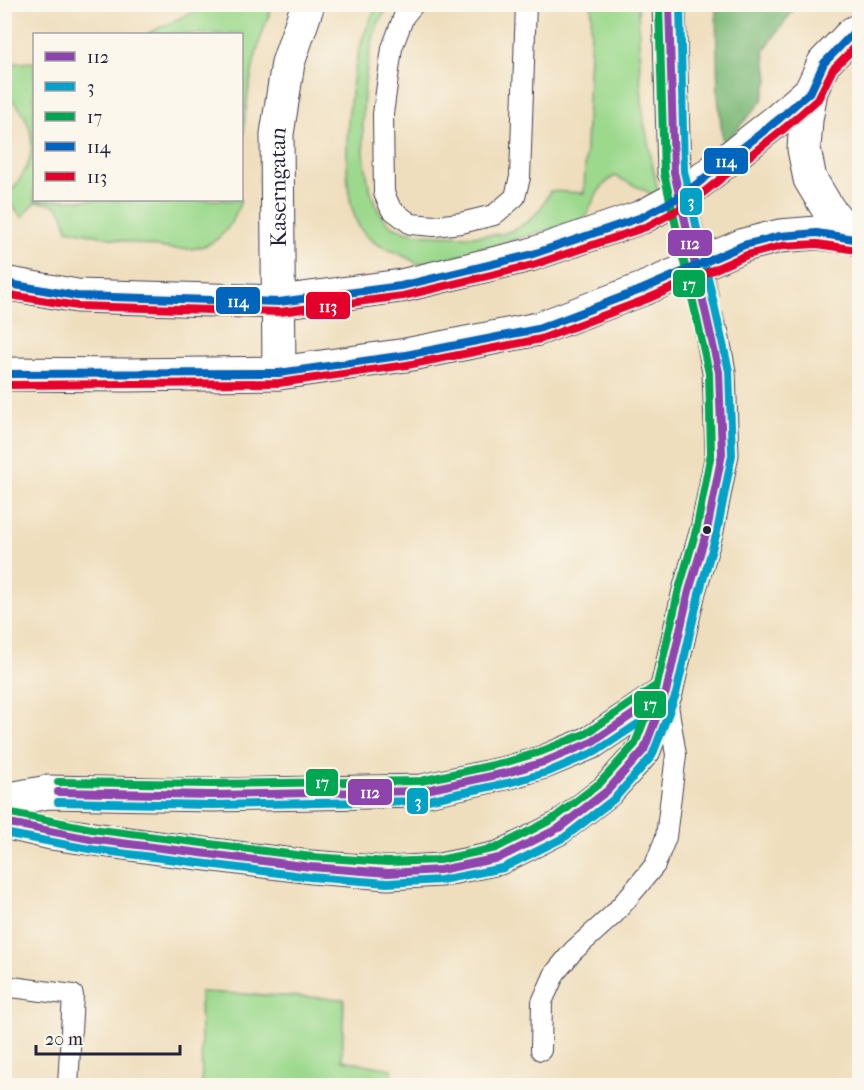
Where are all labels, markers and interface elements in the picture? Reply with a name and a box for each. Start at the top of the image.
legend [33,33,243,201]
text: 112 [87,47,109,68]
text: 3 [87,77,94,98]
text: 17 [87,107,102,128]
street label: Kaserngatan [264,125,292,247]
text: 114 [87,137,111,158]
line badge: 114 [703,147,749,175]
text: 114 [716,152,738,172]
text: 113 [87,167,107,188]
line badge: 3 [679,187,703,216]
text: 3 [688,192,694,212]
line badge: 112 [667,229,713,257]
text: 112 [680,234,700,253]
line badge: 17 [672,269,706,298]
text: 17 [682,275,696,294]
line badge: 114 [215,286,261,315]
line badge: 113 [305,291,351,320]
text: 114 [228,292,250,312]
text: 113 [319,297,337,317]
unlabelled marker [701,524,713,536]
line badge: 17 [633,690,667,719]
text: 17 [643,695,657,714]
line badge: 17 [305,768,339,797]
text: 17 [315,773,329,792]
line badge: 112 [347,778,393,806]
text: 112 [360,783,380,802]
line badge: 3 [406,787,429,815]
text: 3 [415,792,421,812]
scale bar [36,1018,180,1056]
text: 20 m [45,1029,83,1050]

